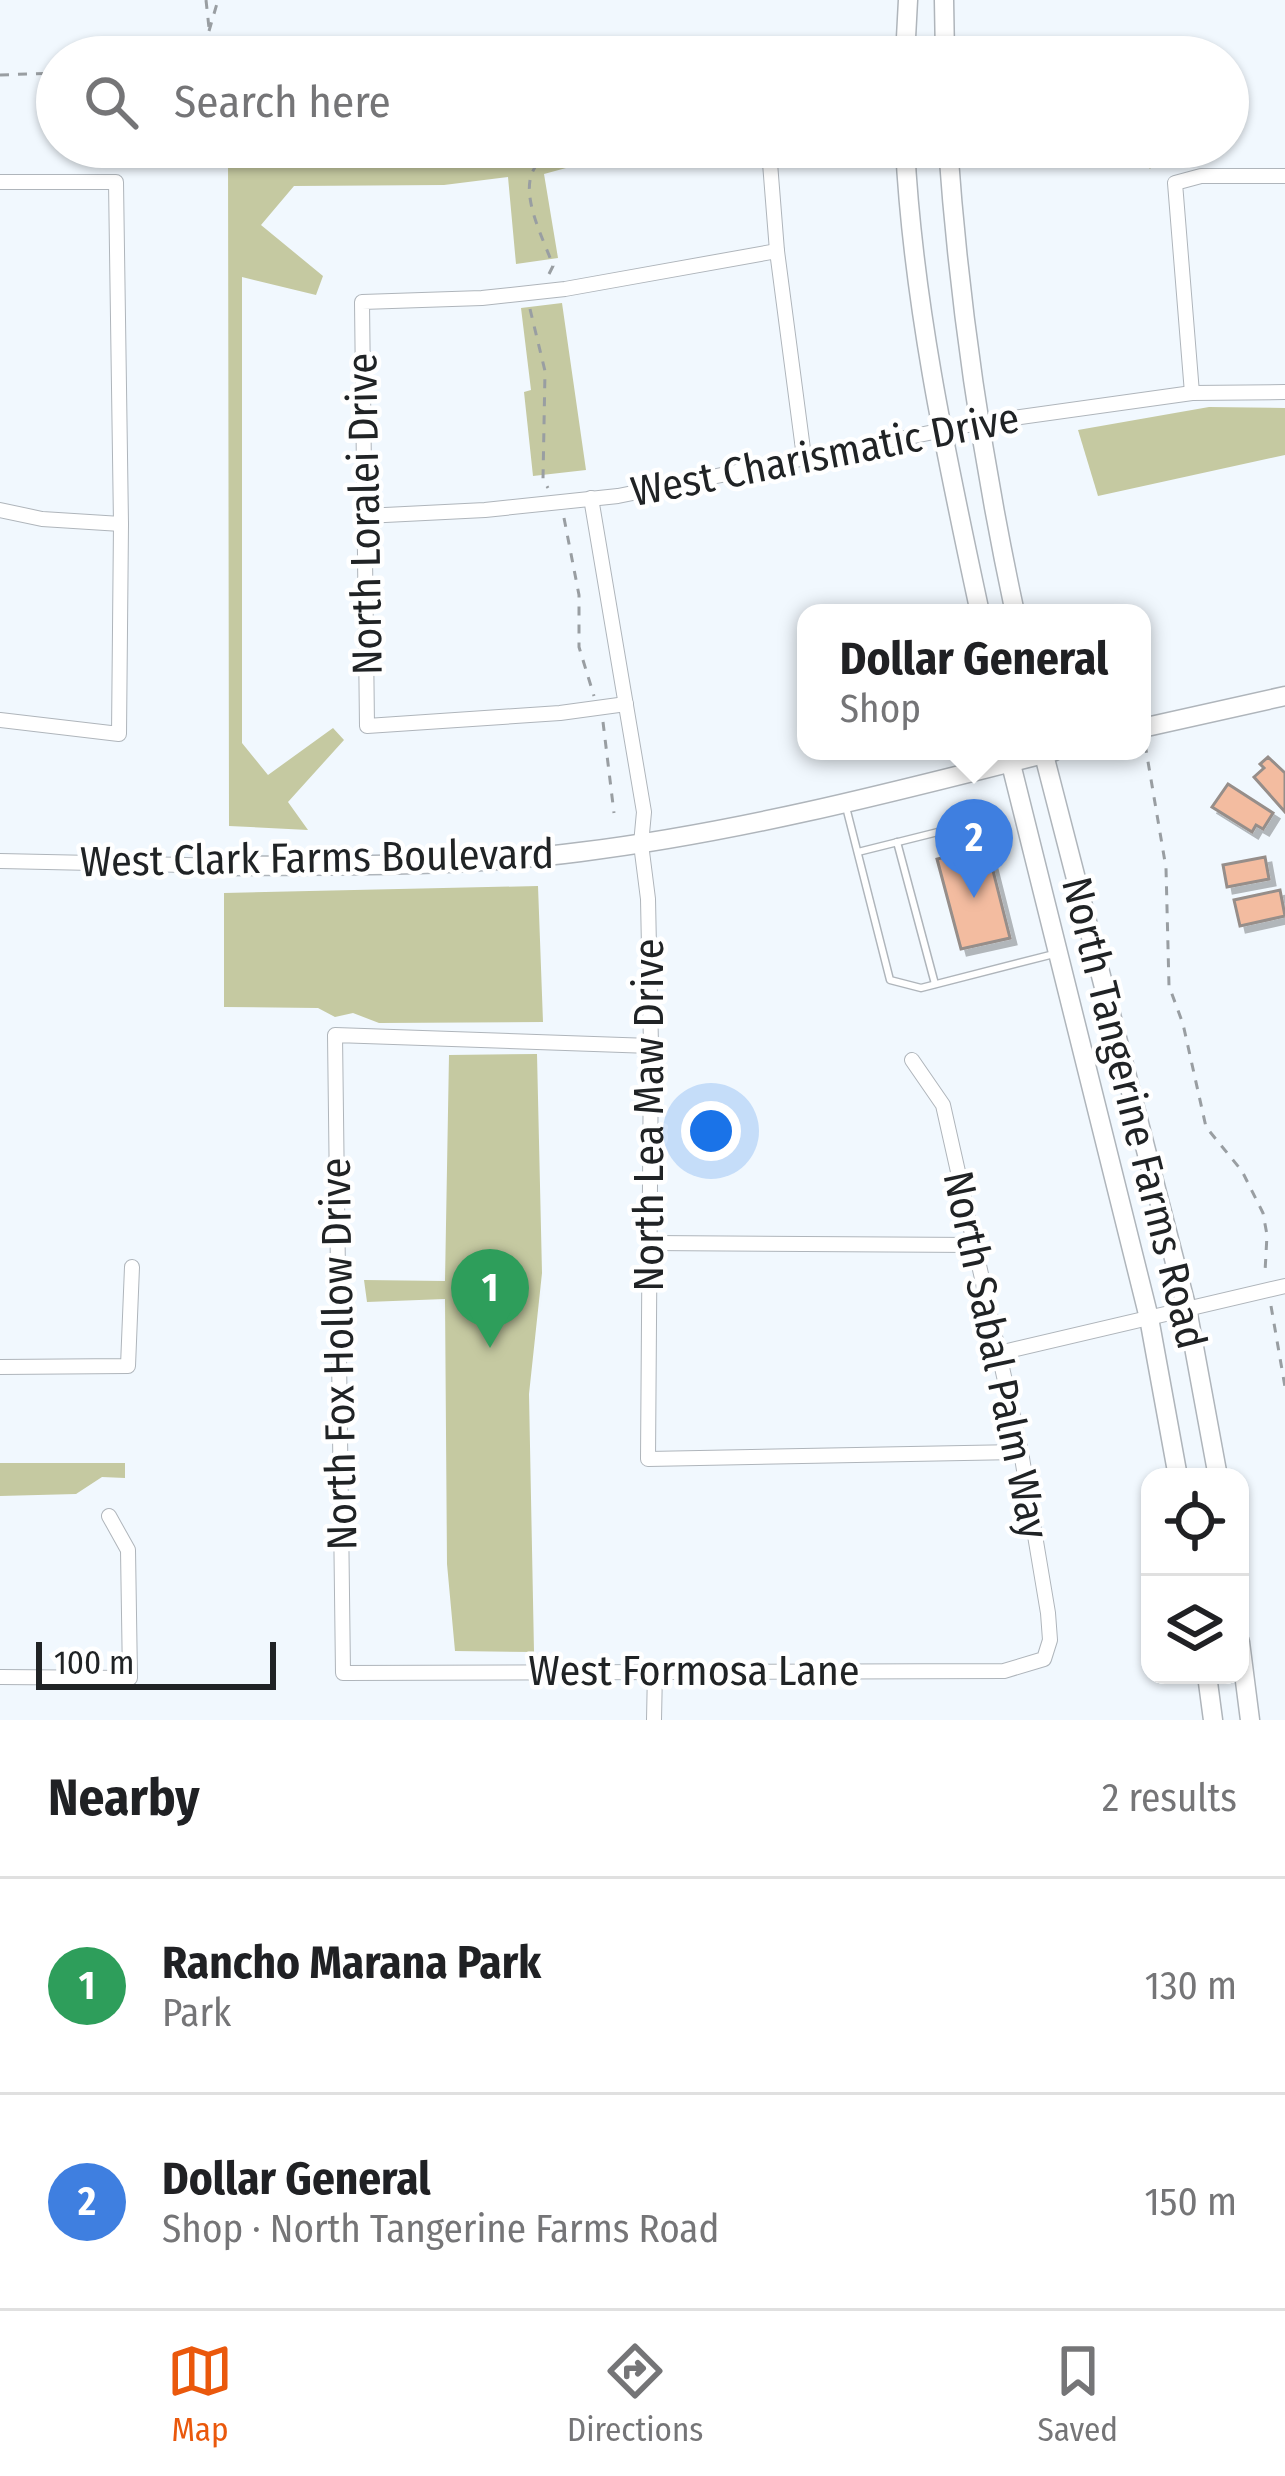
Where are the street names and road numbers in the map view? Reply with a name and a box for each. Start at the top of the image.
street label: North Loralei Drive [337,352,393,676]
street label: West Charismatic Drive [627,393,1023,517]
street label: West Clark Farms Boulevard [80,829,554,887]
street label: North Tangerine Farms Road [1051,872,1217,1354]
street label: North Lea Maw Drive [624,938,674,1292]
street label: North Fox Hollow Drive [311,1157,367,1551]
street label: North Sabal Palm Way [933,1167,1059,1544]
street label: West Formosa Lane [528,1646,860,1696]

